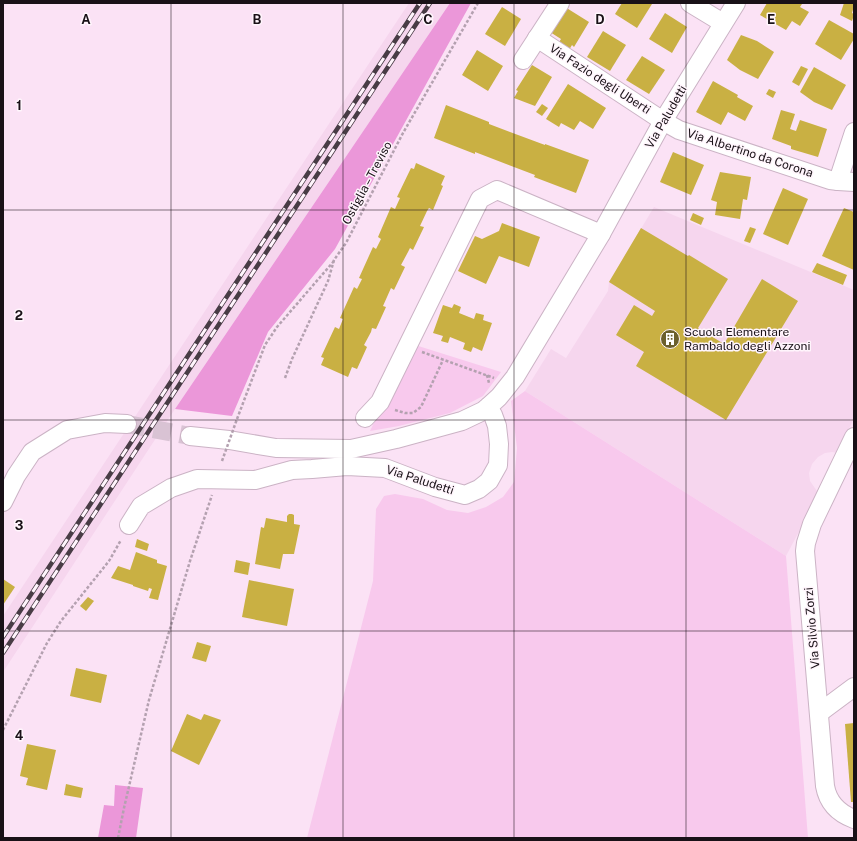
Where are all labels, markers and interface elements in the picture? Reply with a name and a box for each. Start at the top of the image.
text: A [81,12,91,27]
text: B [253,12,262,27]
text: C [423,12,433,27]
text: D [595,12,605,27]
text: E [767,12,775,27]
street label: Via Fazio degli Uberti [547,41,653,117]
street label: Via Paludetti [642,83,690,151]
text: 1 [16,98,22,113]
street label: Via Albertino da Corona [685,126,815,180]
street label: Ostiglia – Treviso [339,139,395,227]
text: 2 [15,308,23,323]
place label: Scuola Elementare Rambaldo degli Azzoni [684,325,810,353]
building icon: Scuola Elementare Rambaldo degli Azzoni [659,328,681,350]
street label: Via Paludetti [384,462,456,498]
text: 3 [15,518,24,533]
street label: Via Silvio Zorzi [801,587,823,669]
text: 4 [15,728,24,743]

